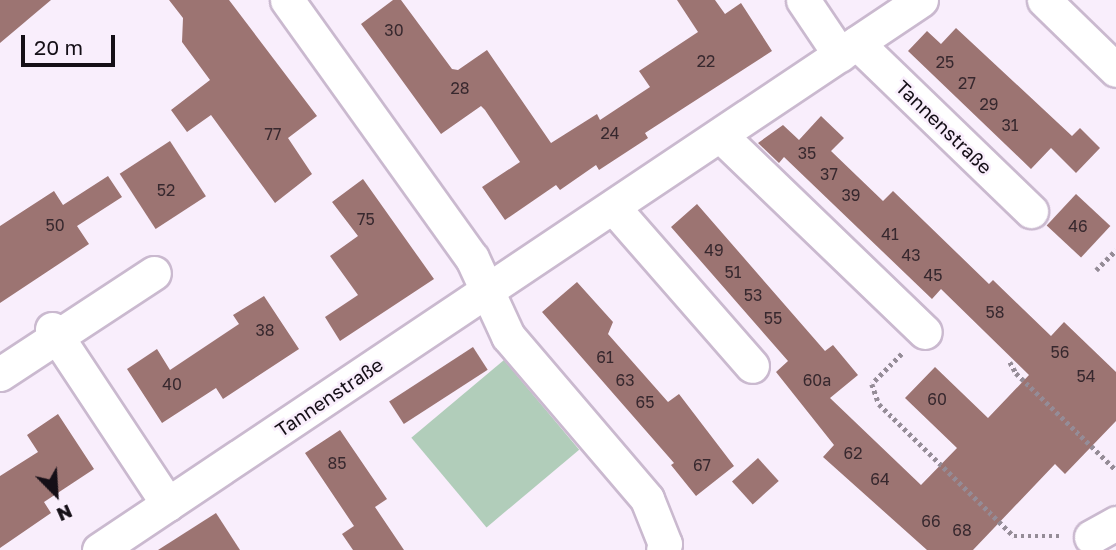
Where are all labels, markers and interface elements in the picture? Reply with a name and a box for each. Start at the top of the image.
house number: 30 [384,20,404,40]
scale bar [24,21,119,65]
text: 20 m [34,34,83,60]
house number: 22 [697,51,715,71]
house number: 25 [936,52,954,72]
house number: 27 [958,73,976,93]
street label: Tannenstraße [891,76,997,178]
house number: 28 [450,78,470,98]
house number: 29 [980,94,998,114]
house number: 31 [1001,115,1019,135]
house number: 24 [600,123,620,143]
house number: 77 [265,124,281,144]
house number: 35 [798,143,816,163]
house number: 37 [820,164,838,184]
house number: 52 [157,180,175,200]
house number: 39 [841,185,861,205]
house number: 75 [357,209,375,229]
house number: 50 [45,215,65,235]
house number: 46 [1068,216,1088,236]
house number: 41 [881,224,899,244]
house number: 49 [704,240,724,260]
house number: 43 [901,245,921,265]
house number: 51 [724,262,742,282]
house number: 45 [923,265,943,285]
house number: 53 [744,285,762,305]
house number: 58 [985,302,1005,322]
house number: 55 [764,308,782,328]
house number: 38 [255,320,275,340]
house number: 56 [1051,342,1069,362]
house number: 61 [596,347,614,367]
street label: Tannenstraße [271,353,387,441]
house number: 54 [1076,366,1096,386]
house number: 63 [615,370,635,390]
house number: 60a [803,370,831,390]
house number: 40 [162,374,182,394]
house number: 60 [927,389,947,409]
house number: 65 [636,392,654,412]
house number: 62 [844,443,862,463]
house number: 85 [327,453,347,473]
house number: 67 [693,455,711,475]
north arrow [21,459,91,529]
house number: 64 [870,469,890,489]
text: N [53,500,76,527]
house number: 66 [921,511,941,531]
house number: 68 [952,520,972,540]

